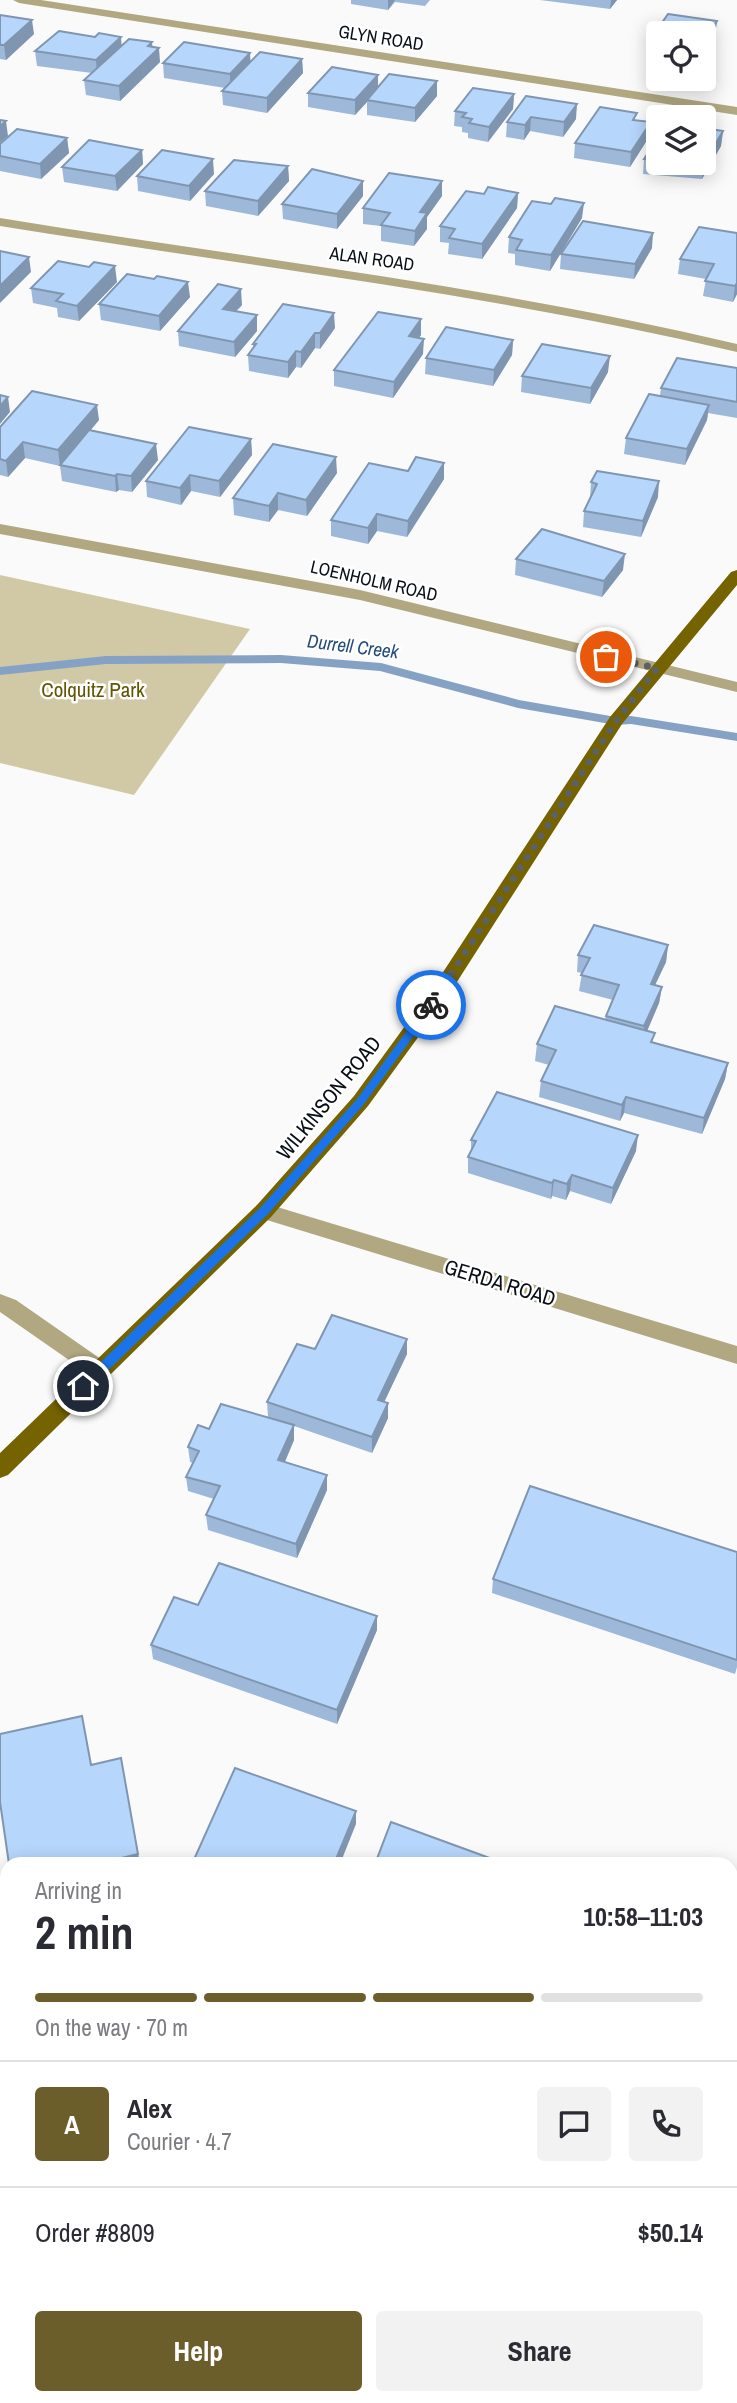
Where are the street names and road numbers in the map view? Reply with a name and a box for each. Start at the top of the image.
street label: GLYN ROAD [337,18,425,57]
street label: ALAN ROAD [327,240,416,277]
street label: LOENHOLM ROAD [308,554,440,607]
street label: WILKINSON ROAD [270,1030,387,1166]
street label: GERDA ROAD [441,1252,559,1313]

